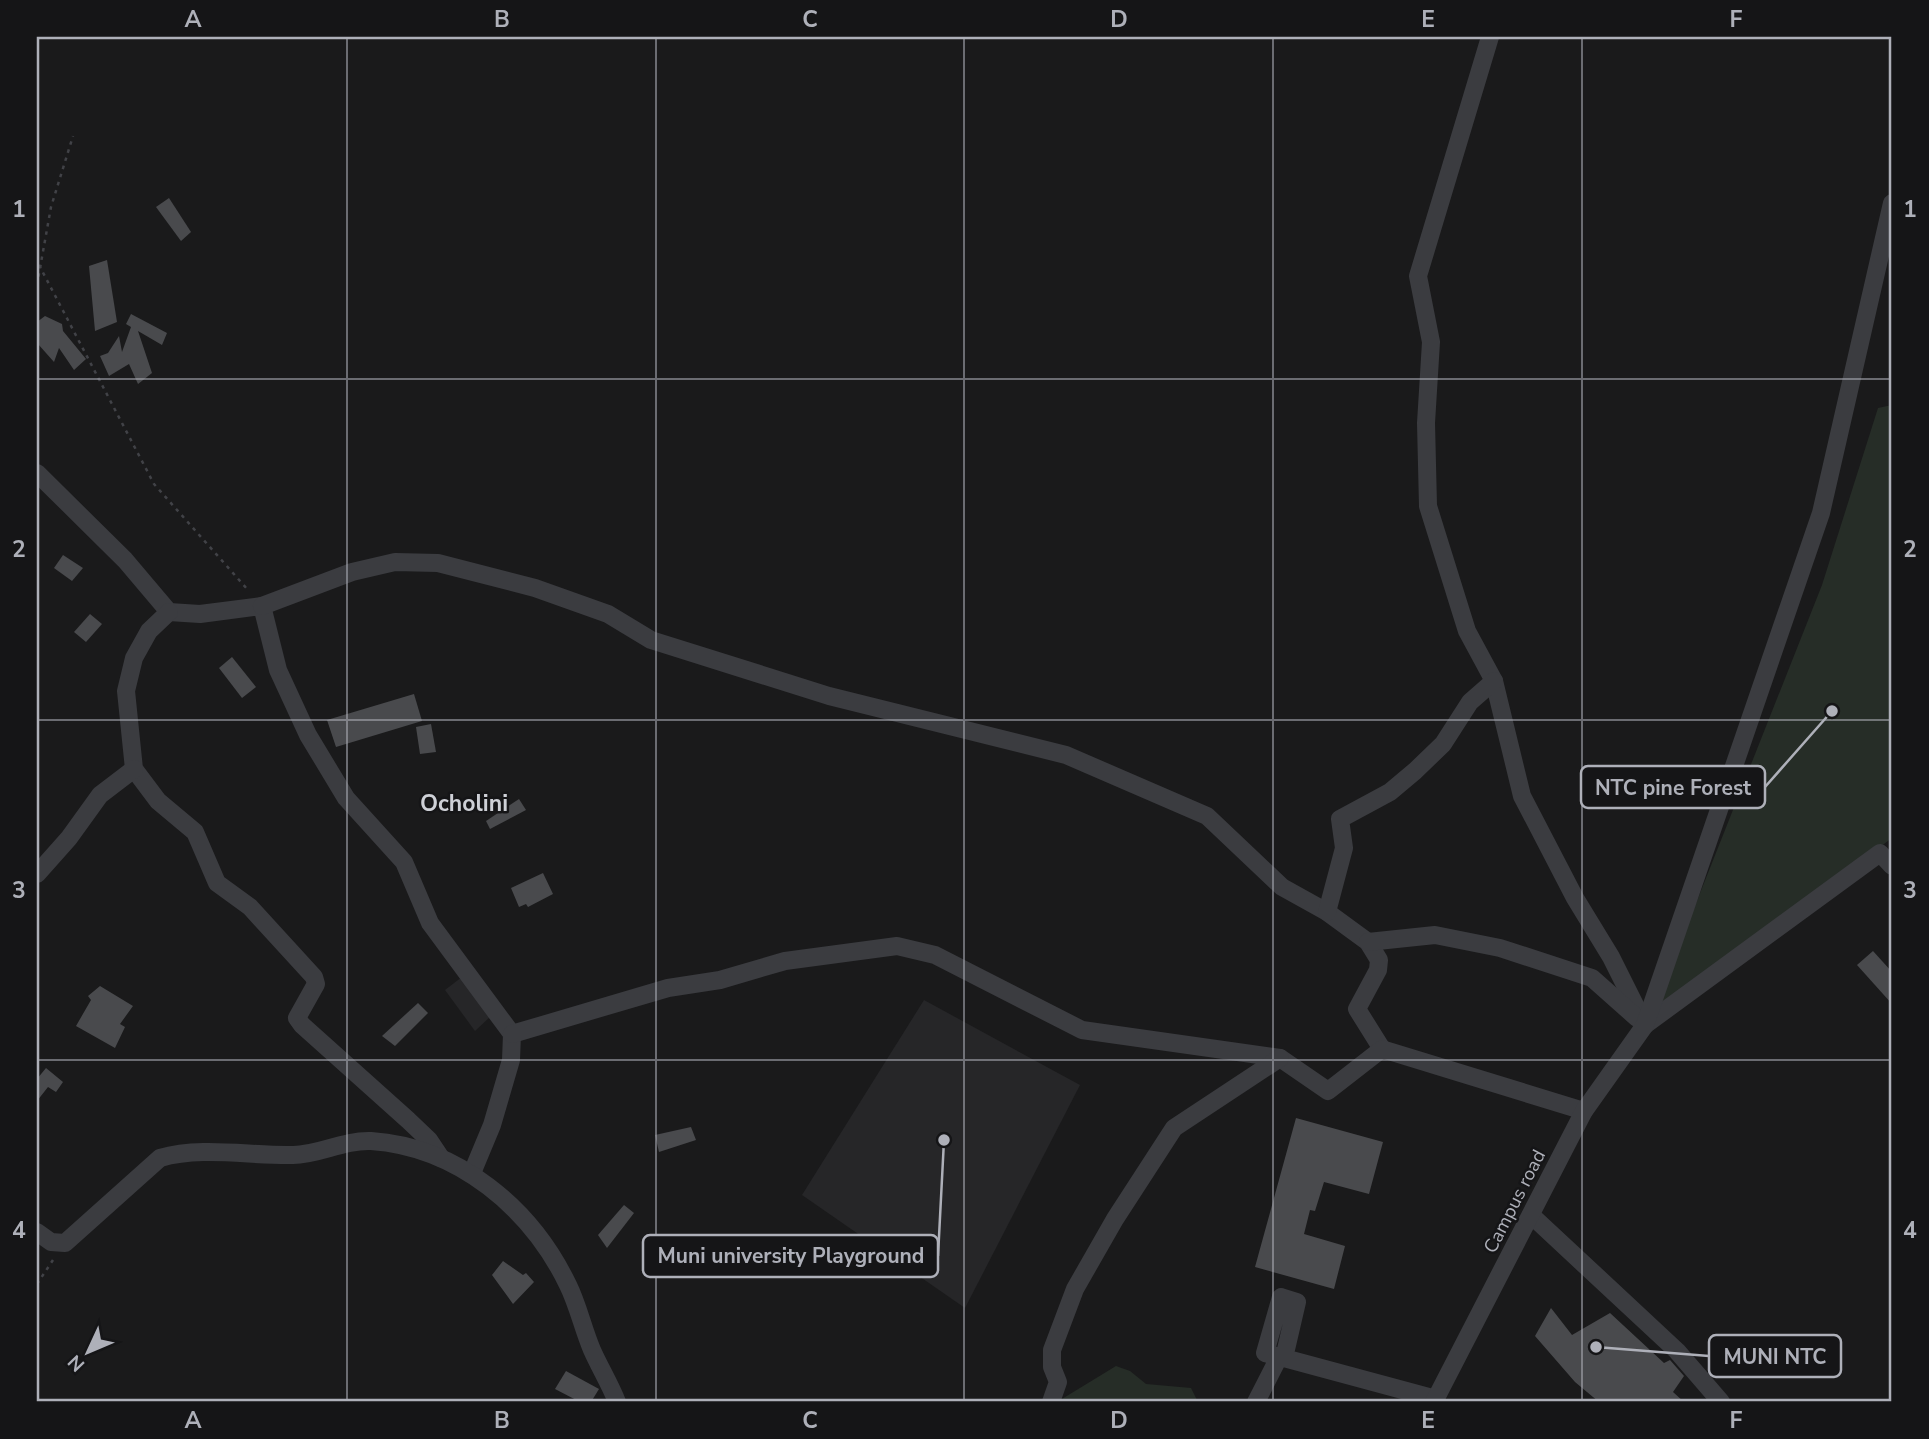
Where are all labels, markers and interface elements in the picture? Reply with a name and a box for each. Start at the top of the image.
text: A [184,4,202,35]
text: B [494,4,510,35]
text: C [802,4,818,35]
text: D [1110,4,1128,35]
text: E [1421,4,1435,35]
text: F [1730,4,1743,35]
text: 1 [12,194,26,225]
text: 1 [1903,194,1917,225]
text: 2 [12,534,26,565]
text: 2 [1903,534,1917,565]
callout: NTC pine Forest [1581,766,1765,808]
text: NTC pine Forest [1595,774,1752,802]
district label: Ocholini [420,788,508,819]
text: 3 [12,875,26,906]
text: 3 [1903,875,1917,906]
street label: Campus road [1478,1145,1552,1258]
text: 4 [12,1215,26,1246]
text: 4 [1903,1215,1917,1246]
callout: Muni university Playground [643,1235,938,1277]
text: Muni university Playground [658,1242,924,1270]
north arrow [52,1316,122,1386]
callout: MUNI NTC [1709,1335,1841,1377]
text: MUNI NTC [1723,1343,1827,1371]
text: N [62,1349,91,1377]
text: A [184,1405,202,1436]
text: B [494,1405,510,1436]
text: C [802,1405,818,1436]
text: D [1110,1405,1128,1436]
text: E [1421,1405,1435,1436]
text: F [1730,1405,1743,1436]

